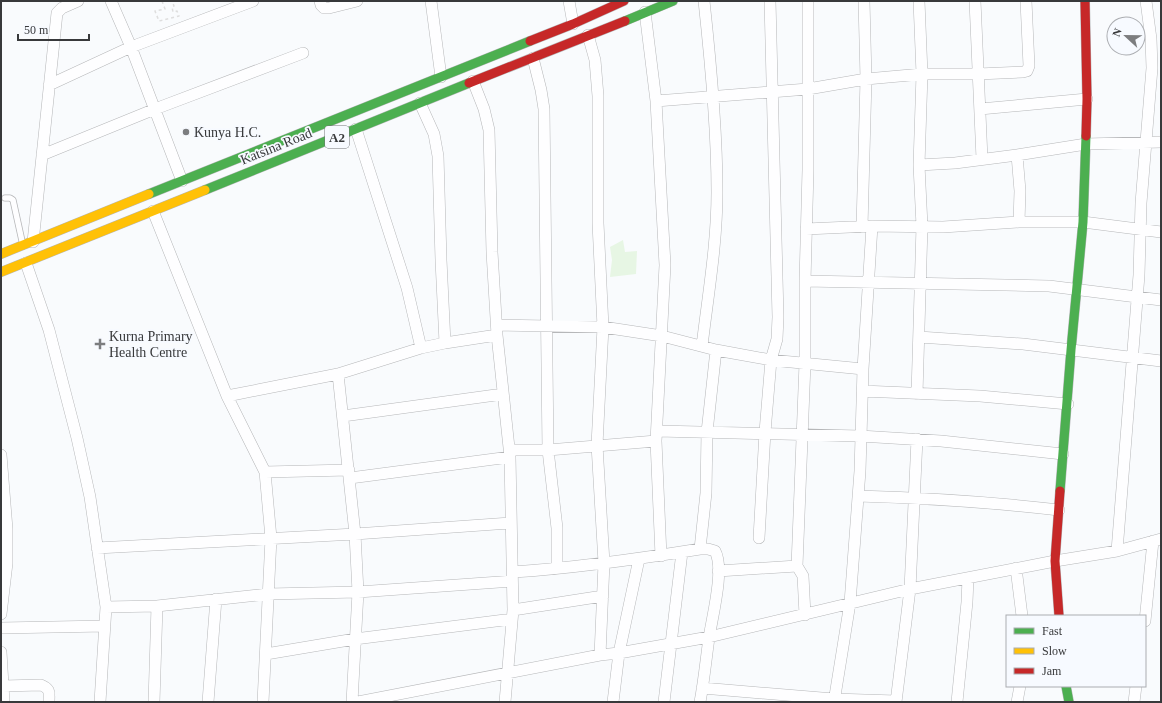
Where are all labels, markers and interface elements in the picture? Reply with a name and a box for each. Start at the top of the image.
scale bar [18,16,89,42]
north arrow [1106,16,1146,56]
text: 50 m [24,23,49,37]
text: N [1110,26,1124,38]
place label: Kunya H.C. [194,125,261,140]
street label: Katsina Road [238,125,314,168]
road number: A2 [325,126,349,148]
marker: Kunya H.C. [181,127,191,137]
place label: Kurna Primary Health Centre [109,329,193,360]
marker: Kurna Primary Health Centre [94,338,106,350]
legend [1006,615,1146,687]
text: Fast [1042,624,1063,638]
text: Slow [1042,644,1067,658]
text: Jam [1042,664,1062,678]

